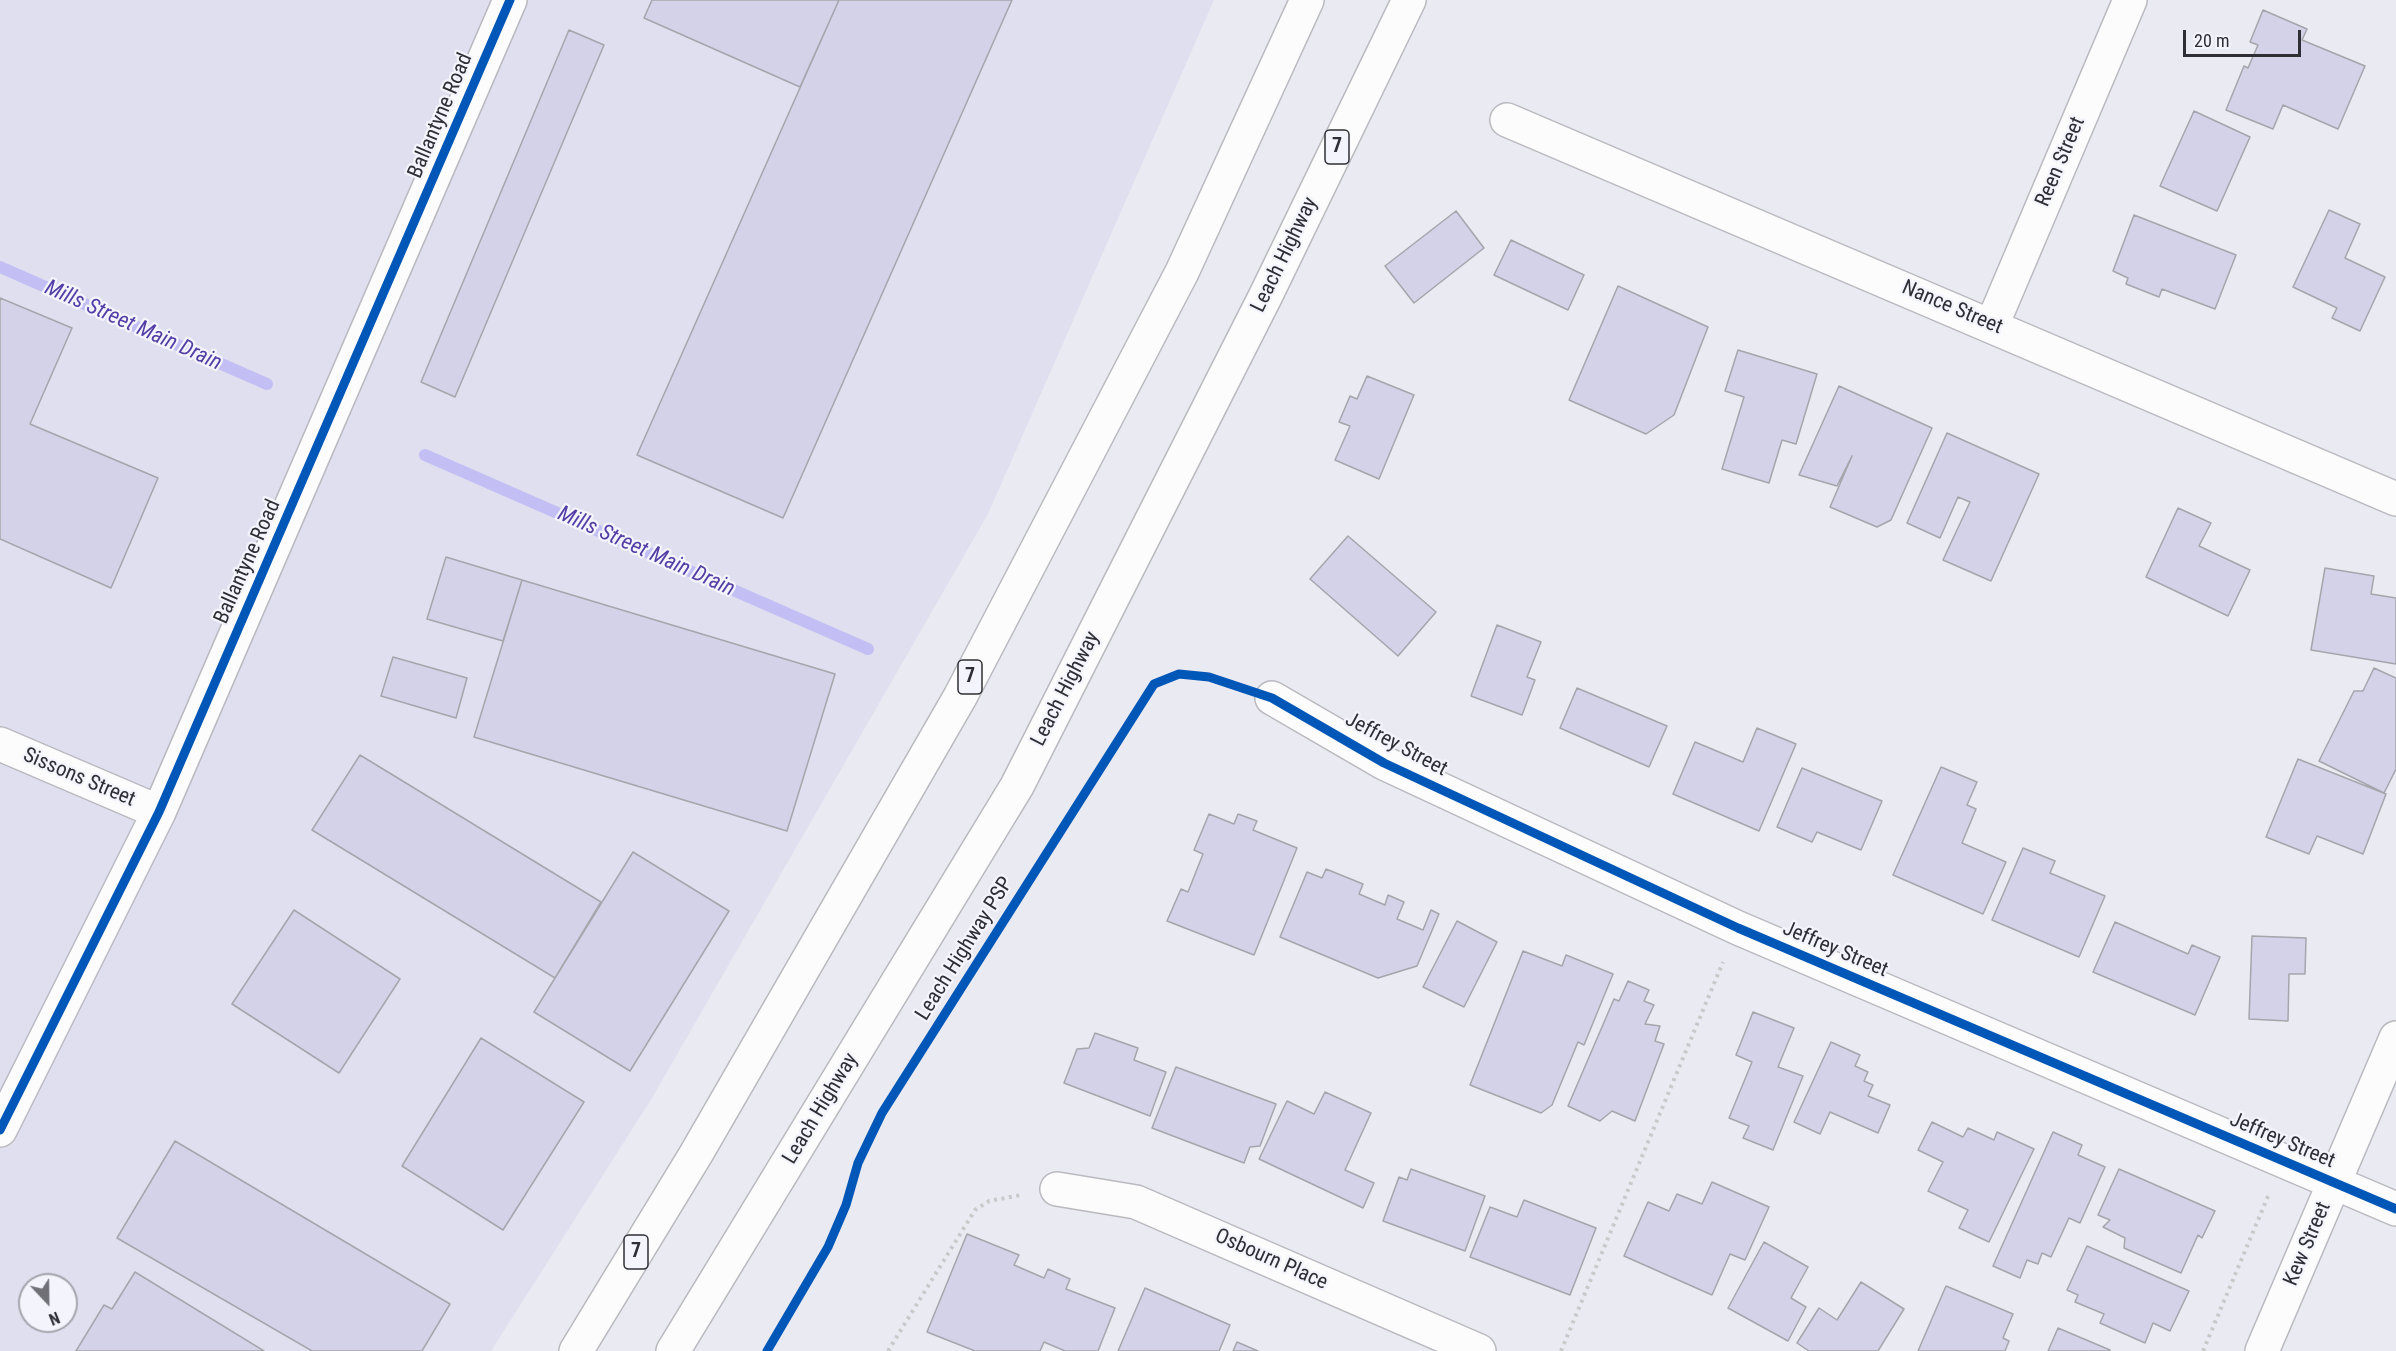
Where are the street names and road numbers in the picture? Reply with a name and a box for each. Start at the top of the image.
street label: Ballantyne Road [403,50,479,182]
street label: Reen Street [2031,113,2091,211]
road number: 7 [1325,130,1349,164]
street label: Leach Highway [1246,193,1324,317]
street label: Nance Street [1898,276,2006,340]
street label: Ballantyne Road [209,496,287,628]
street label: Leach Highway [1026,628,1106,750]
road number: 7 [958,660,982,694]
street label: Jeffrey Street [1341,708,1451,782]
street label: Sissons Street [19,743,139,813]
street label: Leach Highway PSP [911,873,1019,1025]
street label: Jeffrey Street [1779,917,1891,983]
street label: Leach Highway [778,1049,864,1169]
street label: Jeffrey Street [2226,1108,2338,1174]
street label: Kew Street [2279,1198,2337,1290]
street label: Osbourn Place [1211,1224,1331,1296]
road number: 7 [624,1235,648,1269]

